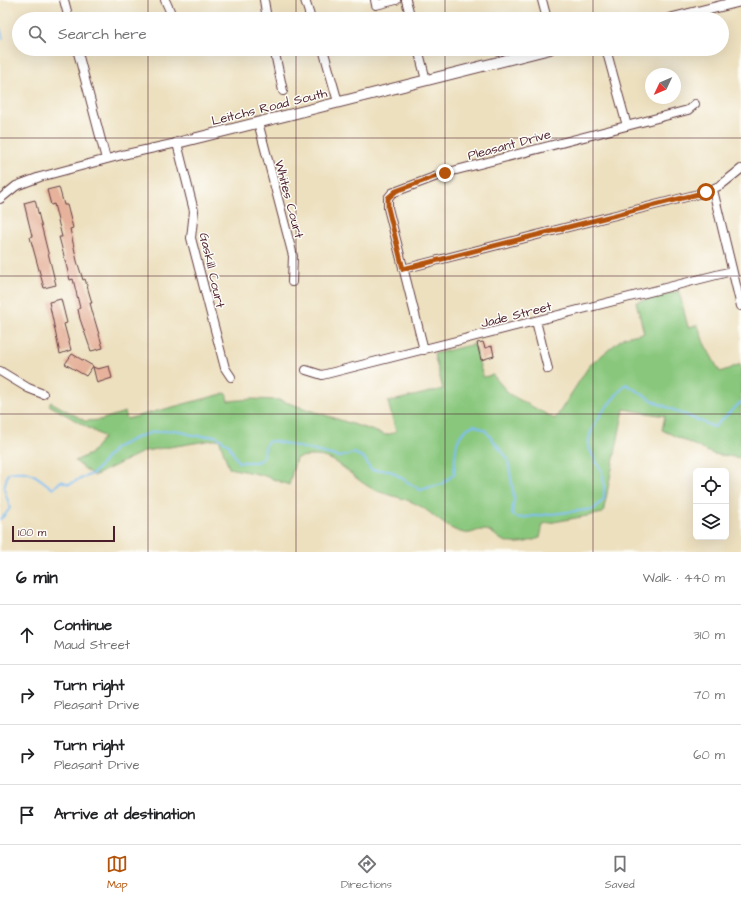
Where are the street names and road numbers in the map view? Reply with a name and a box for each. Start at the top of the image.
street label: Leitchs Road South [209,84,330,130]
street label: Pleasant Drive [466,125,553,165]
street label: Whites Court [270,158,308,241]
street label: Gaskill Court [195,231,230,310]
street label: Jade Street [479,297,554,332]

